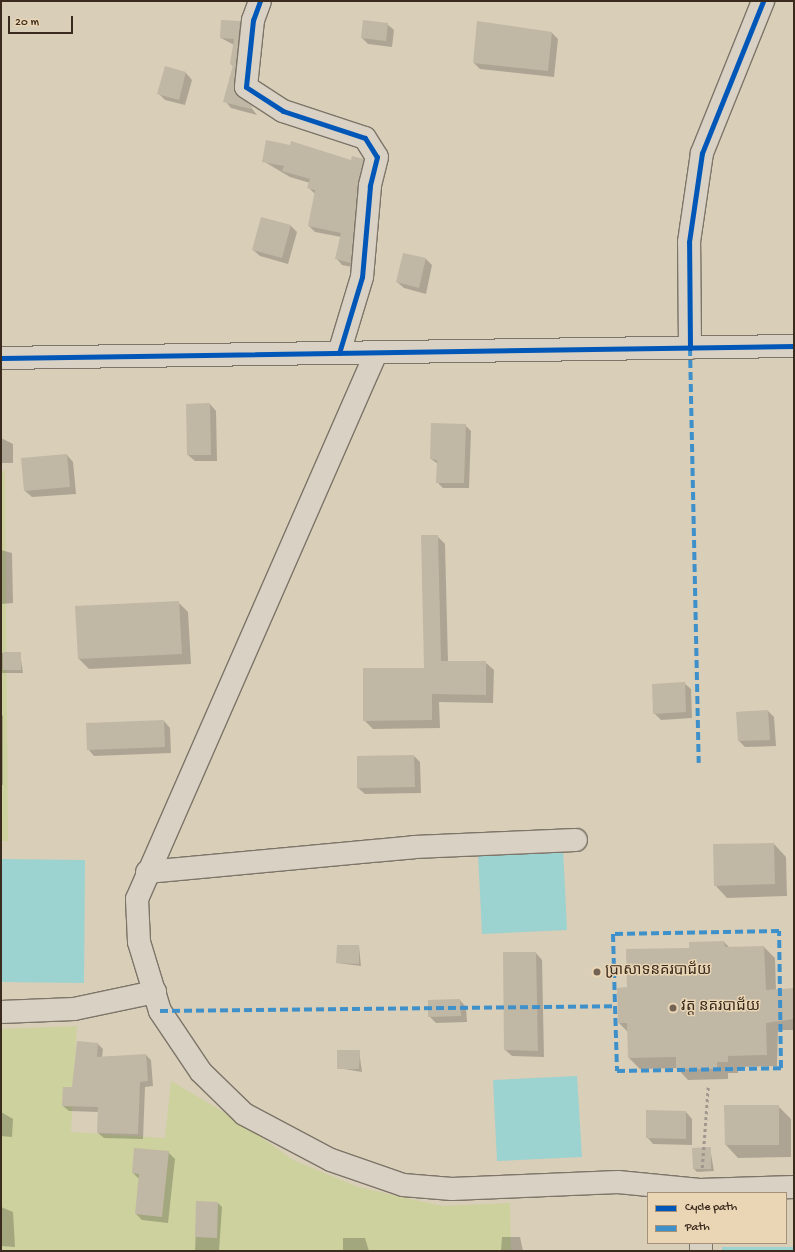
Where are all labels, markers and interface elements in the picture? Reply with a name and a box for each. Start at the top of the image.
scale bar [10,8,75,34]
text: 20 m [15,16,39,30]
place label: ប្រាសាទនគរបាជ័យ [605,963,711,981]
marker: ប្រាសាទនគរបាជ័យ [592,967,602,977]
place label: វត្ត នគរបាជ័យ [681,999,760,1017]
marker: វត្ត នគរបាជ័យ [668,1003,678,1013]
legend [647,1192,787,1244]
text: Cycle path [685,1201,737,1215]
text: Path [685,1221,710,1235]

